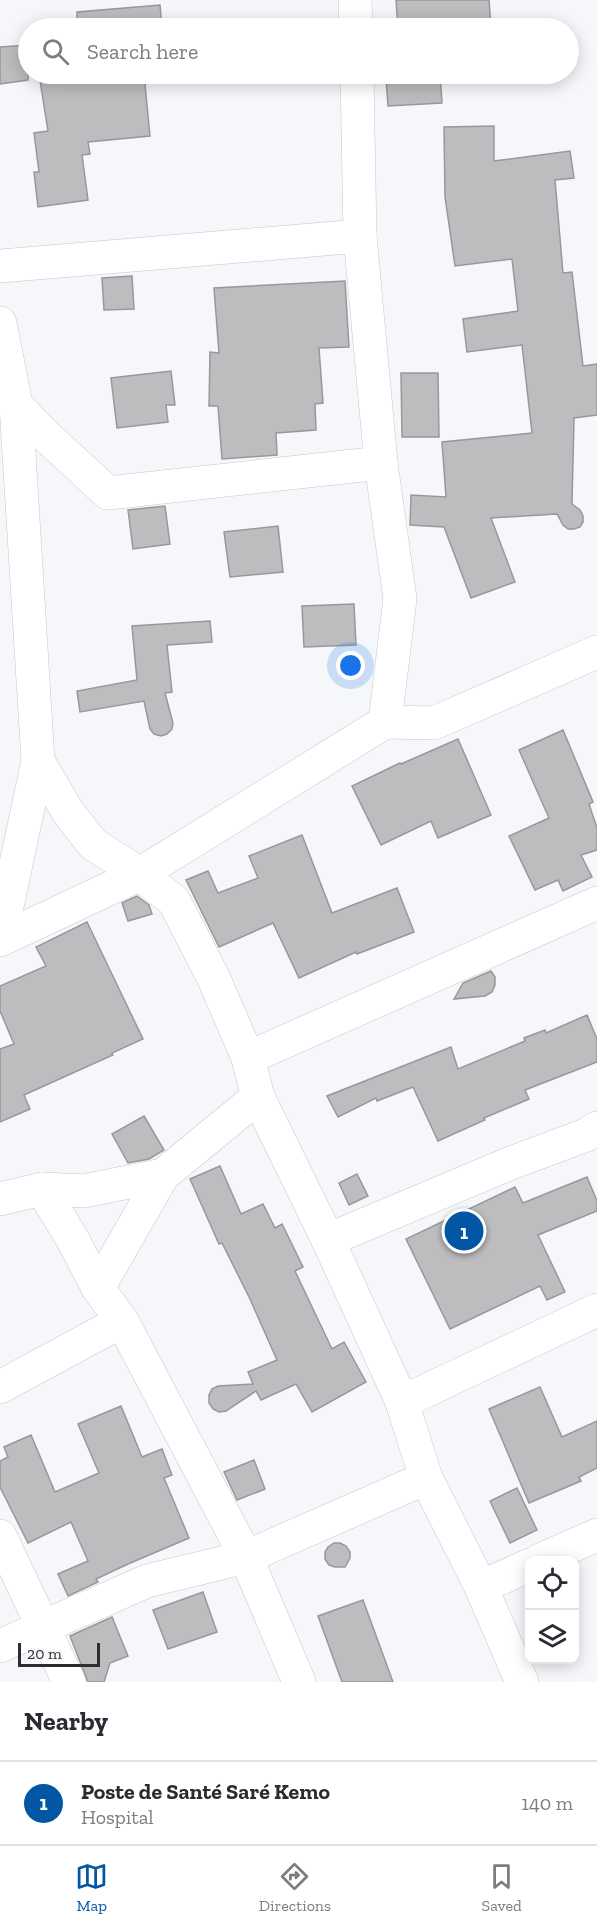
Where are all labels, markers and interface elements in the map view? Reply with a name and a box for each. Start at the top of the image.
search box [18,18,579,84]
icon: search [39,35,72,68]
text: Search here [87,38,198,65]
your location [336,651,365,680]
pin: 1 [444,1208,484,1254]
map controls [525,1556,579,1664]
button: locate [525,1556,579,1610]
button: layers [525,1610,579,1664]
scale bar [18,1640,100,1668]
text: 20 m [27,1644,62,1663]
text: Nearby [24,1705,108,1737]
text: Poste de Santé Saré Kemo [81,1778,330,1805]
text: 1 [39,1791,48,1815]
text: 140 m [521,1791,573,1815]
text: Hospital [81,1805,154,1829]
tab: Map [75,1860,108,1915]
tab: Directions [259,1860,331,1915]
tab: Saved [482,1860,522,1915]

